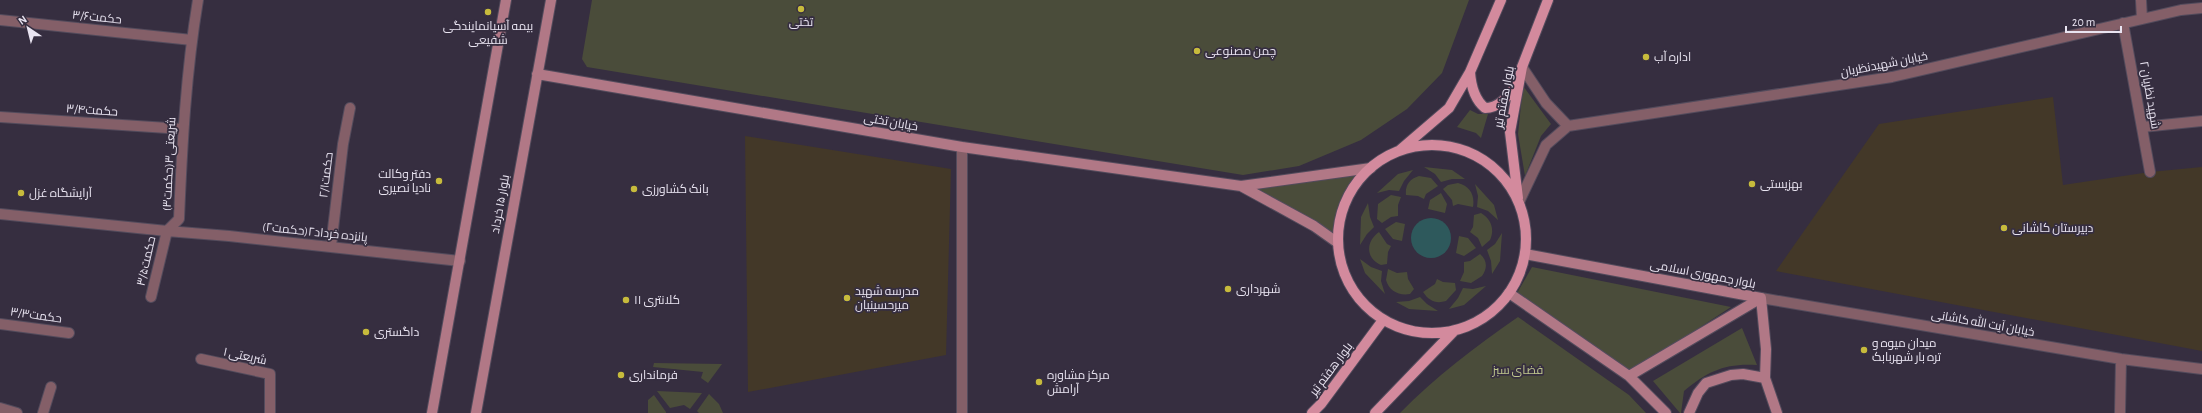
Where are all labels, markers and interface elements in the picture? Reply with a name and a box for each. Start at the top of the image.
marker: تختی [796,4,806,14]
marker: بیمه آسیانمایندگی شفیعی [483,7,493,17]
north arrow [8,8,48,48]
street label: حکمت۳/۶ [72,8,122,26]
scale bar [2066,8,2121,34]
text: N [16,14,29,27]
place label: تختی [789,16,814,29]
text: 20 m [2072,16,2095,28]
place label: بیمه آسیانمایندگی شفیعی [443,19,533,47]
place label: چمن مصنوعی [1205,45,1276,60]
marker: چمن مصنوعی [1192,46,1202,56]
place label: اداره آب [1654,50,1691,64]
street label: خیابان شهیدنظریان [1839,50,1929,79]
marker: اداره آب [1641,52,1651,62]
street label: شهید نظریان ۲ [2137,60,2162,130]
street label: بلوار هفتم تیر [1492,65,1518,131]
street label: حکمت۳/۴ [66,102,118,118]
street label: خیابان تختی [863,111,919,134]
street label: شریعتی۳(حکمت۳) [161,117,178,211]
street label: حکمت۲/۱ [317,151,335,199]
place label: دفتر وکالت نادیا نصیری [378,168,431,195]
street label: بلوار ۱۵ خرداد [489,174,512,235]
marker: دفتر وکالت نادیا نصیری [434,176,444,186]
place label: بهزیستی [1760,178,1802,191]
marker: بهزیستی [1747,179,1757,189]
place label: بانک کشاورزی [642,183,709,196]
marker: بانک کشاورزی [629,184,639,194]
place label: آرایشگاه غزل [29,186,93,200]
marker: آرایشگاه غزل [16,188,26,198]
street label: پانزده خرداد۲(حکمت۲) [262,221,369,247]
place label: دبیرستان کاشانی [2012,222,2094,235]
marker: دبیرستان کاشانی [1999,223,2009,233]
street label: حکمت۳/۵ [134,235,158,287]
street label: بلوار جمهوری اسلامی [1649,258,1757,291]
place label: شهرداری [1236,283,1280,296]
marker: شهرداری [1223,284,1233,294]
place label: مدرسه شهید میرحسینیان [855,285,919,312]
marker: مدرسه شهید میرحسینیان [842,293,852,303]
place label: کلانتری ۱۱ [634,294,680,307]
marker: کلانتری ۱۱ [621,295,631,305]
street label: حکمت۳/۳ [9,305,63,325]
street label: خیابان آیت الله کاشانی [1930,306,2036,339]
place label: داگستری [374,326,420,339]
marker: داگستری [361,327,371,337]
place label: میدان میوه و تره بار شهربابک [1872,337,1942,364]
street label: بلوار هفتم تیر [1307,340,1356,400]
marker: میدان میوه و تره بار شهربابک [1859,345,1869,355]
street label: شریعتی ۱ [222,346,268,367]
park label: فضای سبز [1492,364,1543,377]
place label: فرمانداری [629,369,678,382]
place label: مرکز مشاوره آرامش [1047,369,1110,396]
marker: فرمانداری [616,370,626,380]
marker: مرکز مشاوره آرامش [1034,377,1044,387]

